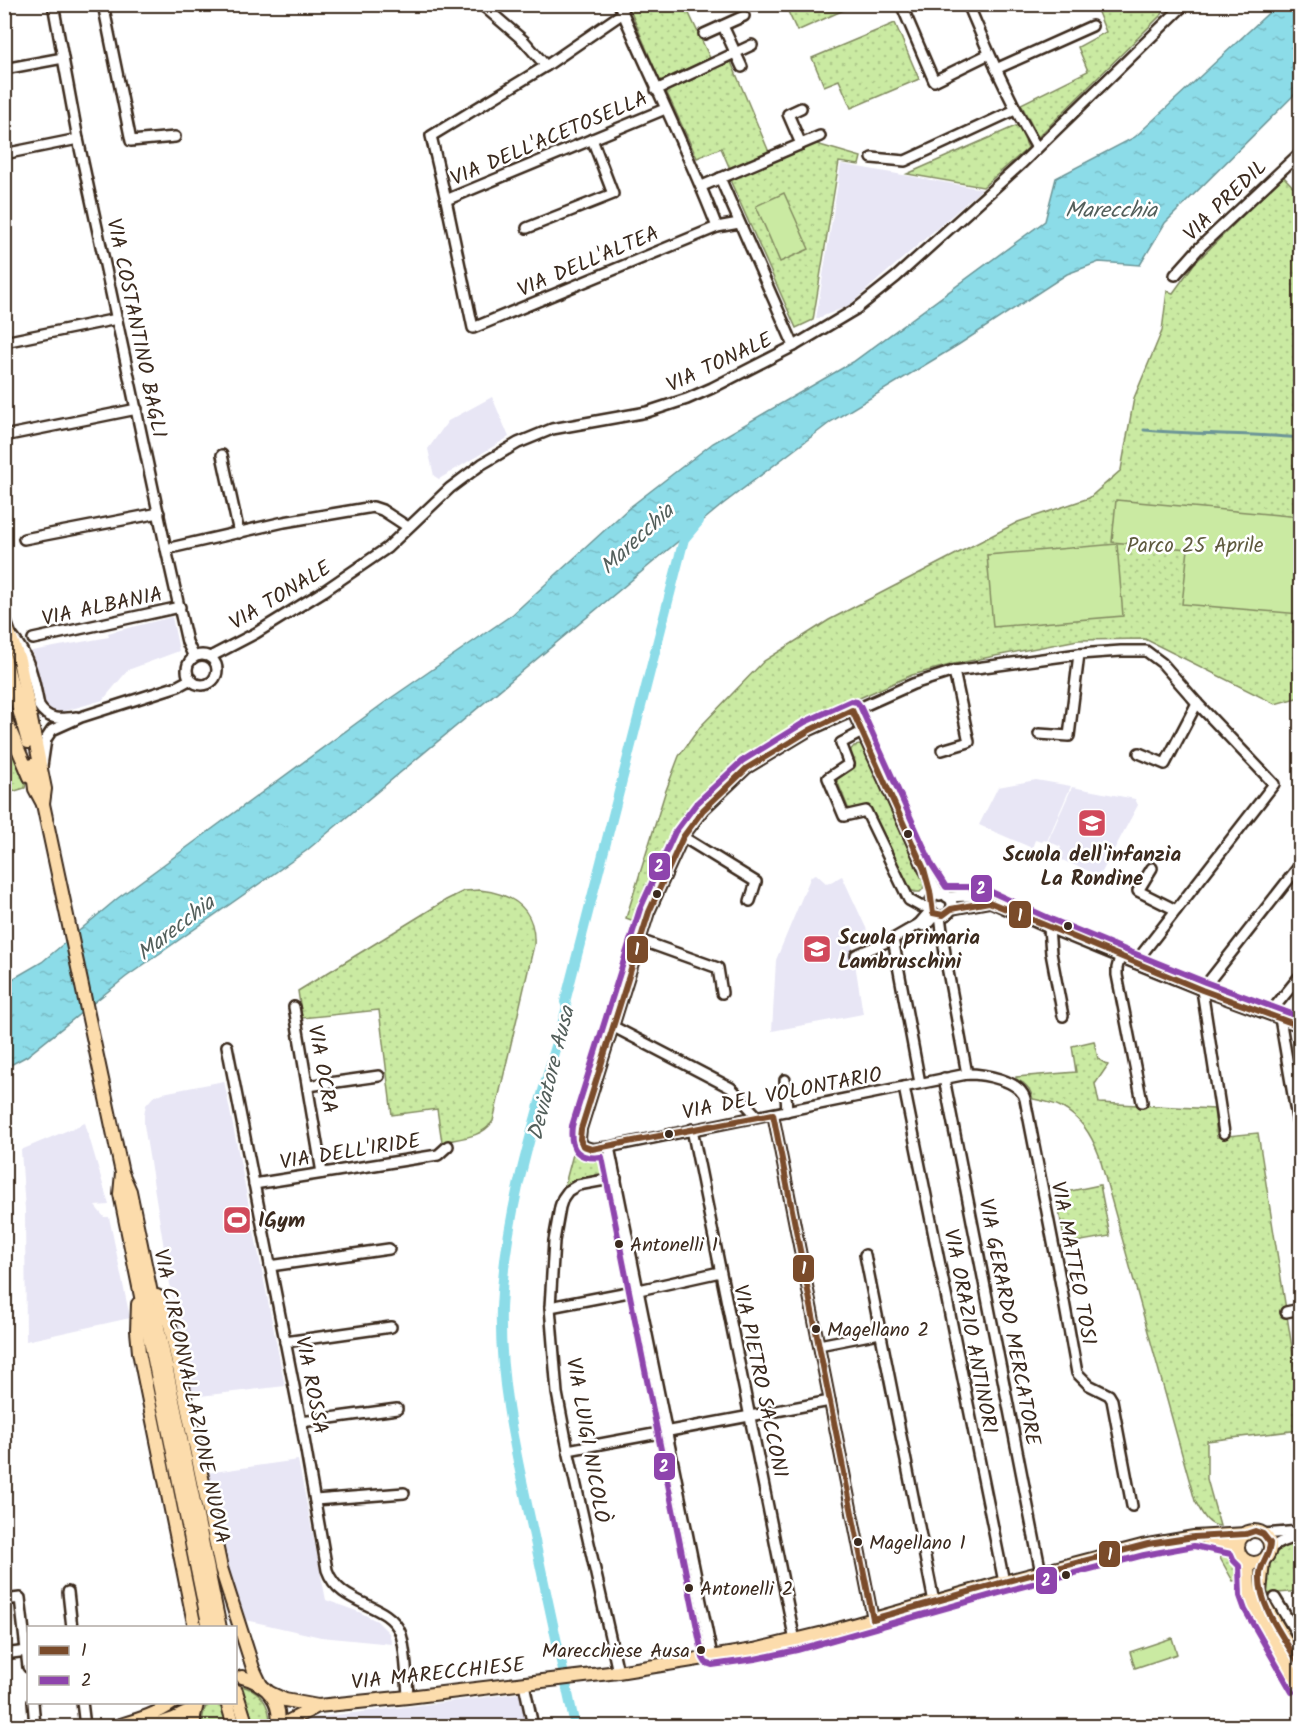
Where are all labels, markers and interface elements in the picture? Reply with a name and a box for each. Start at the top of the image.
street label: VIA DELL'ACETOSELLA [446,83,653,196]
street label: VIA PREDIL [1176,152,1276,250]
water label: Marecchia [1065,194,1159,229]
street label: VIA COSTANTINO BAGLI [96,215,175,441]
street label: VIA DELL'ALTEA [513,218,665,307]
street label: VIA TONALE [661,324,779,402]
water label: Marecchia [592,495,684,584]
park label: Parco 25 Aprile [1127,530,1264,563]
street label: VIA TONALE [224,552,339,640]
street label: VIA ALBANIA [39,579,166,636]
school or university icon: Scuola dell'infanzia La Rondine [1076,807,1108,839]
unlabelled marker [902,828,914,840]
place label: Scuola dell'infanzia La Rondine [1003,839,1181,896]
line badge: 2 [648,852,671,881]
text: 2 [654,855,664,880]
line badge: 2 [970,874,993,903]
text: 2 [976,877,986,902]
water label: Marecchia [130,886,225,971]
unlabelled marker [651,888,663,900]
line badge: 1 [1008,900,1032,929]
text: 1 [1018,904,1023,929]
unlabelled marker [1062,920,1074,932]
place label: Scuola primaria Lambruschini [838,922,980,979]
school or university icon: Scuola primaria Lambruschini [801,933,833,965]
line badge: 1 [626,935,649,964]
text: 1 [635,938,640,963]
water label: Deviatore Ausa [519,1001,586,1144]
street label: VIA OCRA [298,1022,346,1116]
street label: VIA DEL VOLONTARIO [680,1059,885,1130]
street label: VIA DELL'IRIDE [278,1125,424,1180]
unlabelled marker [663,1128,675,1140]
street label: VIA MATTEO TOSI [1040,1179,1105,1348]
street label: VIA GERARDO MERCATORE [968,1196,1049,1449]
sports icon: IGym [221,1204,253,1236]
place label: IGym [258,1205,305,1238]
street label: VIA ORAZIO ANTINORI [933,1226,1006,1437]
place label: Antonelli 1 [630,1230,718,1262]
marker: Antonelli 1 [613,1238,625,1250]
street label: VIA CIRCONVALLAZIONE NUOVA [143,1246,238,1547]
line badge: 1 [792,1254,815,1283]
text: 1 [802,1257,807,1282]
street label: VIA PIETRO SACCONI [723,1282,796,1481]
place label: Magellano 2 [827,1315,929,1347]
marker: Magellano 2 [810,1323,822,1335]
street label: VIA ROSSA [285,1334,336,1437]
street label: VIA LUIGI NICOLÒ [556,1355,617,1526]
line badge: 2 [653,1452,676,1481]
text: 2 [659,1455,669,1480]
place label: Magellano 1 [869,1528,966,1560]
marker: Magellano 1 [852,1536,864,1548]
line badge: 1 [1098,1540,1121,1568]
text: 1 [1108,1543,1113,1568]
line badge: 2 [1035,1566,1058,1595]
text: 2 [1041,1569,1051,1594]
unlabelled marker [1060,1569,1072,1581]
place label: Antonelli 2 [700,1574,793,1606]
marker: Antonelli 2 [683,1582,695,1594]
legend [27,1626,237,1704]
place label: Marecchiese Ausa [542,1636,690,1668]
text: 1 [81,1637,87,1666]
marker: Marecchiese Ausa [695,1644,707,1656]
street label: VIA MARECCHIESE [350,1649,527,1700]
text: 2 [81,1667,91,1696]

